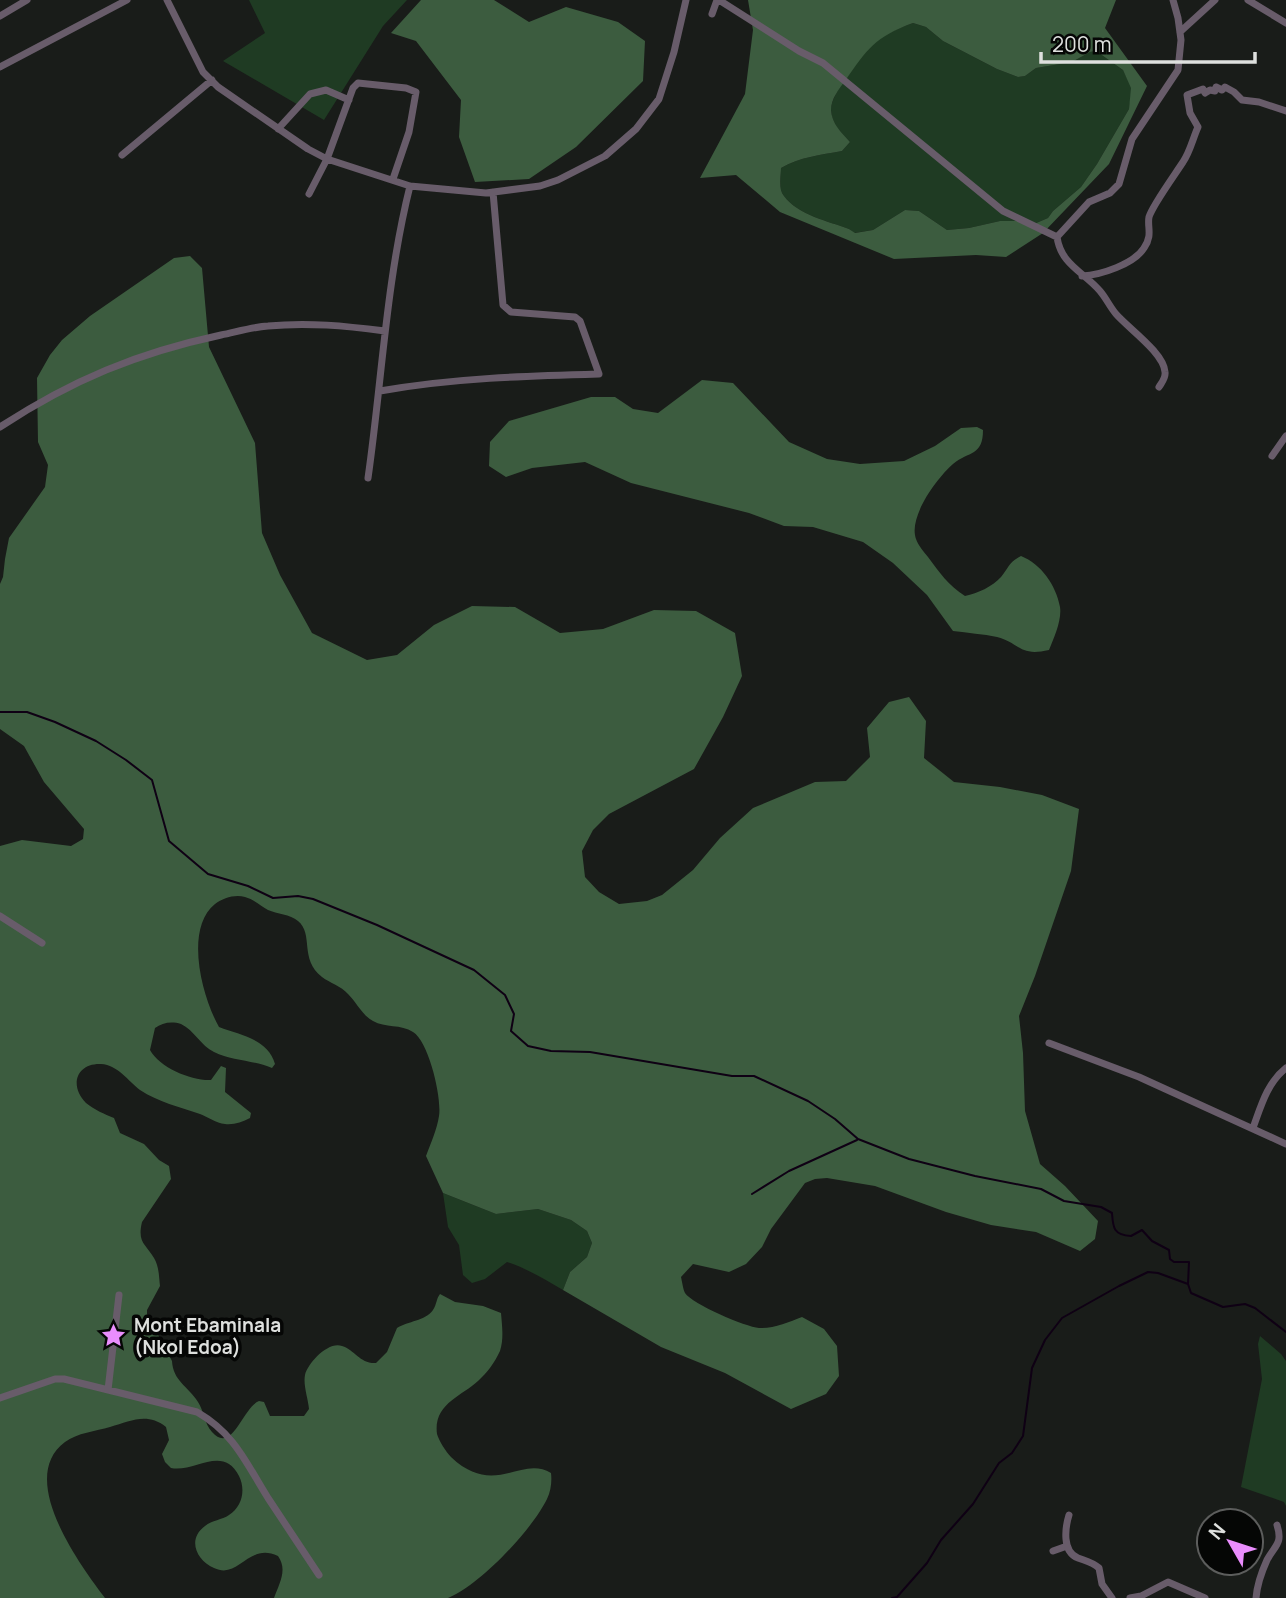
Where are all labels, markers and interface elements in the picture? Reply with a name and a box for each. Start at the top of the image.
scale bar [1041,21,1254,65]
text: 200 m [1052,30,1112,58]
place label: Mont Ebaminala (Nkol Edoa) [134,1312,281,1360]
place icon: Mont Ebaminala (Nkol Edoa) [100,1322,128,1350]
north arrow [1195,1507,1265,1577]
text: N [1202,1518,1231,1545]

